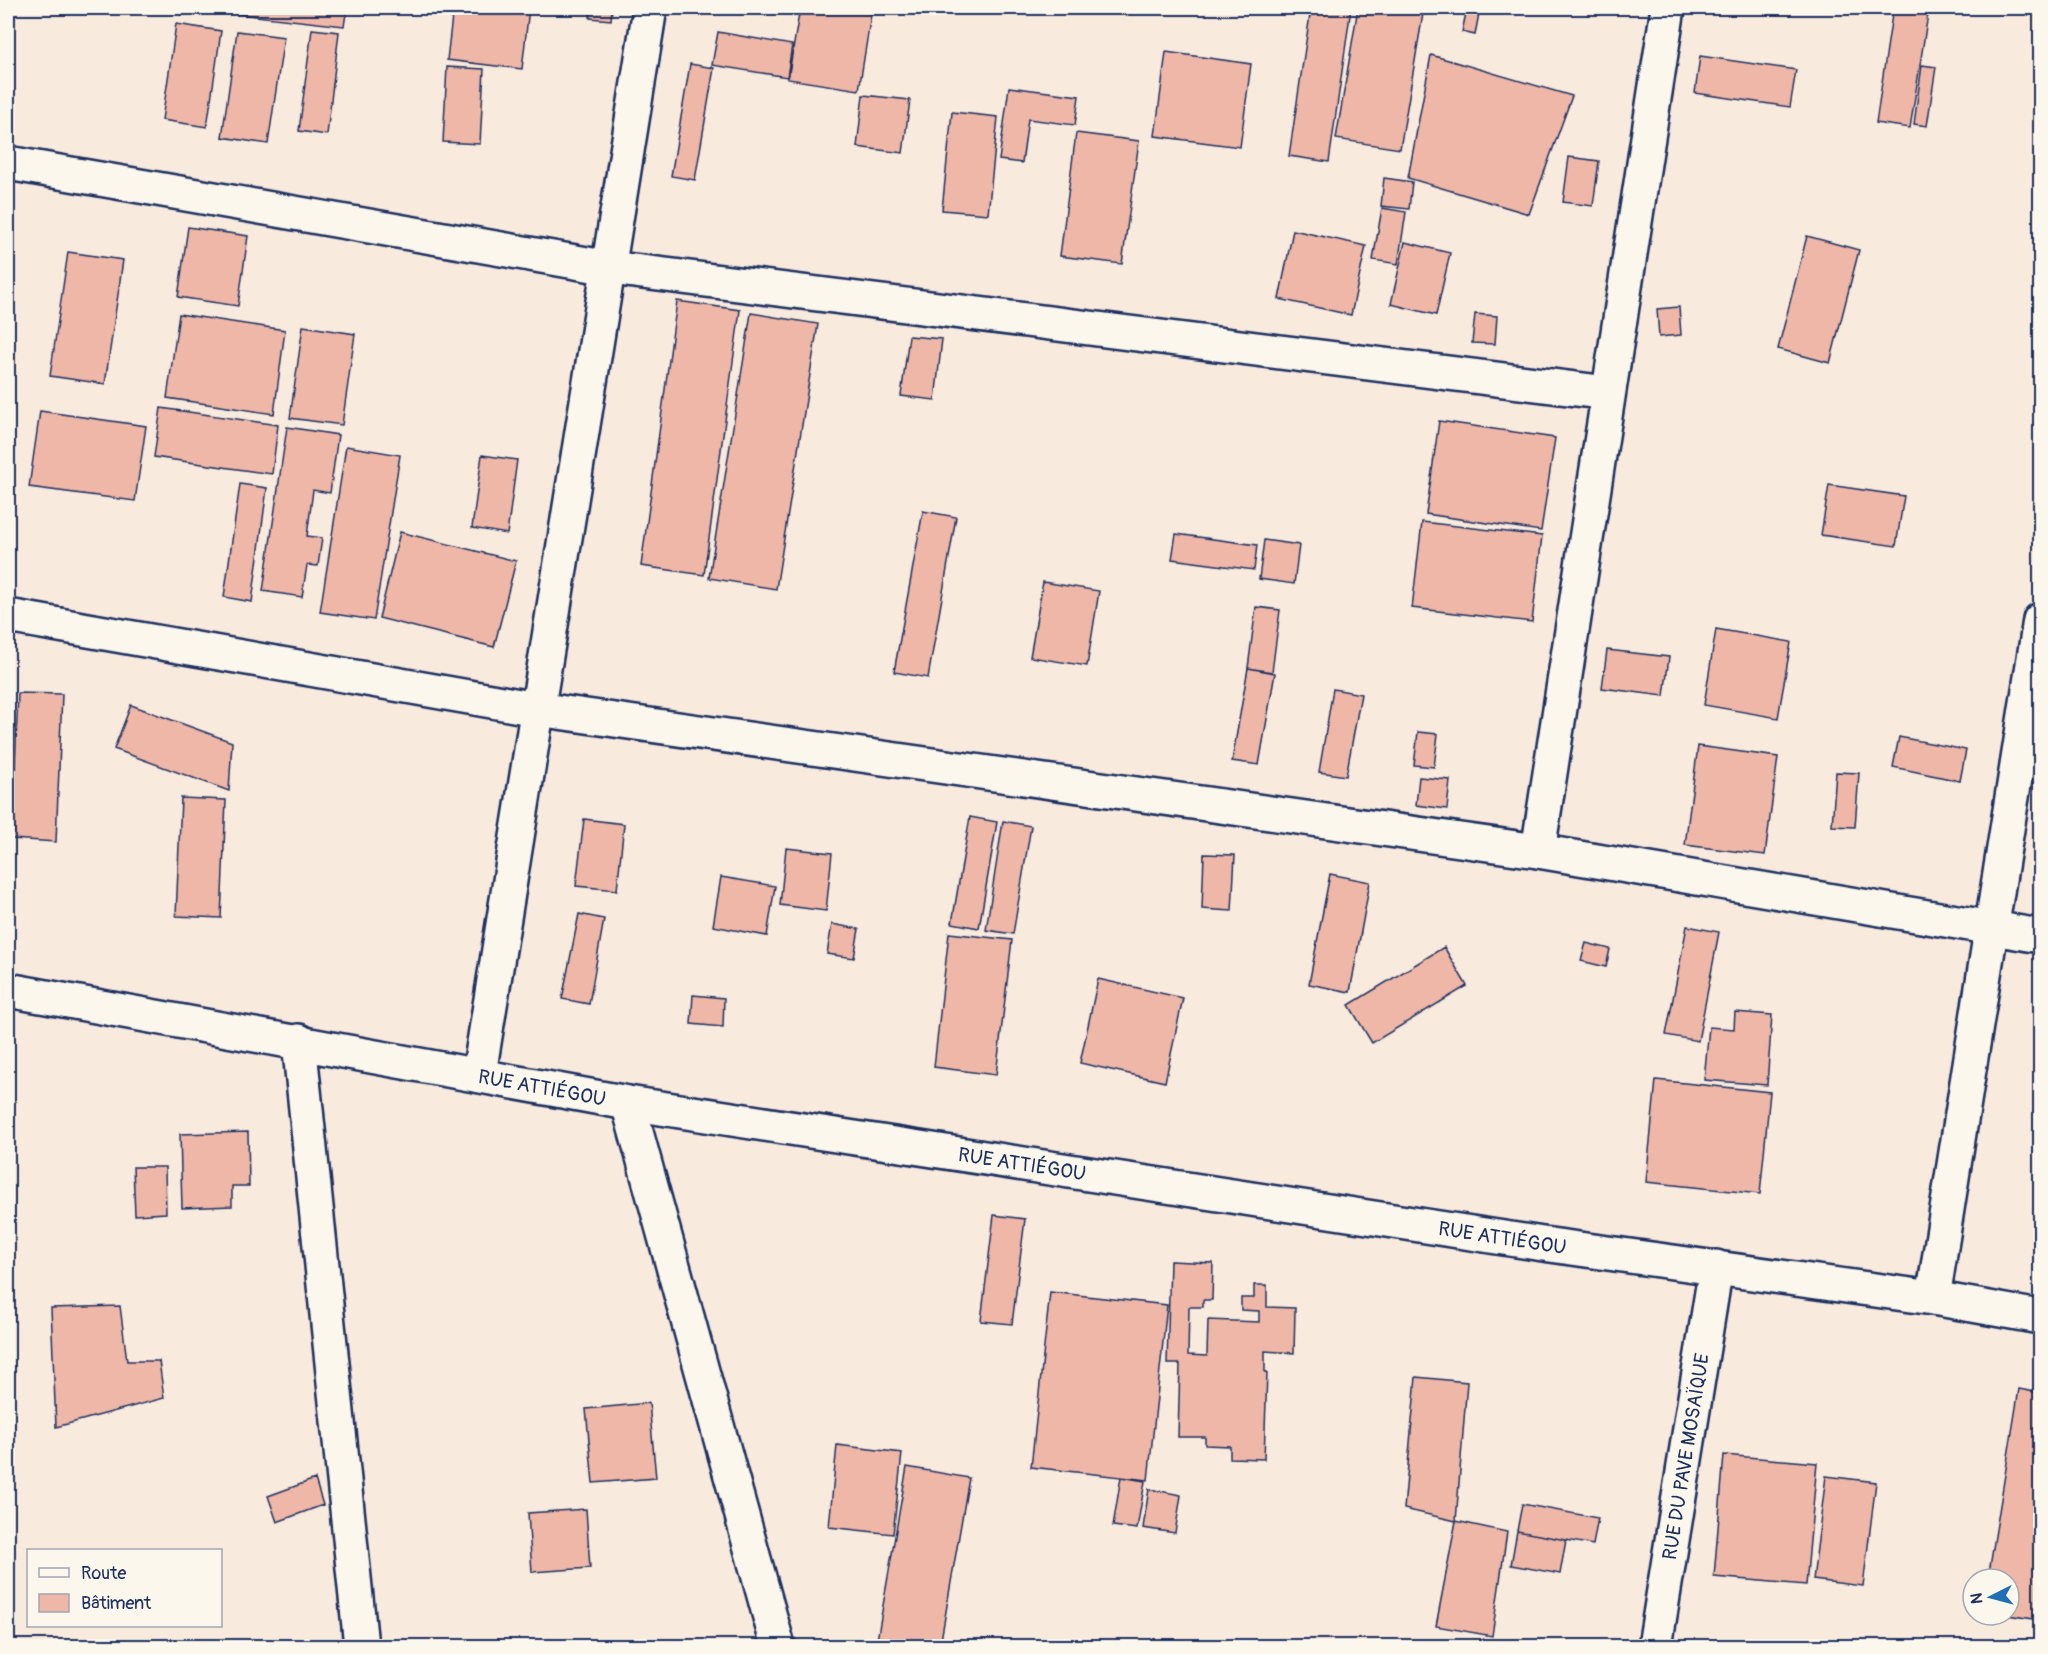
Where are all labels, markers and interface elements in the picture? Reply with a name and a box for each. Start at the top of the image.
street label: RUE ATTIÉGOU [476,1064,608,1112]
street label: RUE ATTIÉGOU [956,1142,1088,1186]
street label: RUE ATTIÉGOU [1437,1216,1568,1260]
street label: RUE DU PAVE MOSAÏQUE [1657,1351,1715,1562]
legend [27,1549,222,1627]
text: Route [81,1562,126,1585]
north arrow [1961,1567,2021,1627]
text: Bâtiment [81,1592,152,1615]
text: N [1967,1592,1988,1605]

